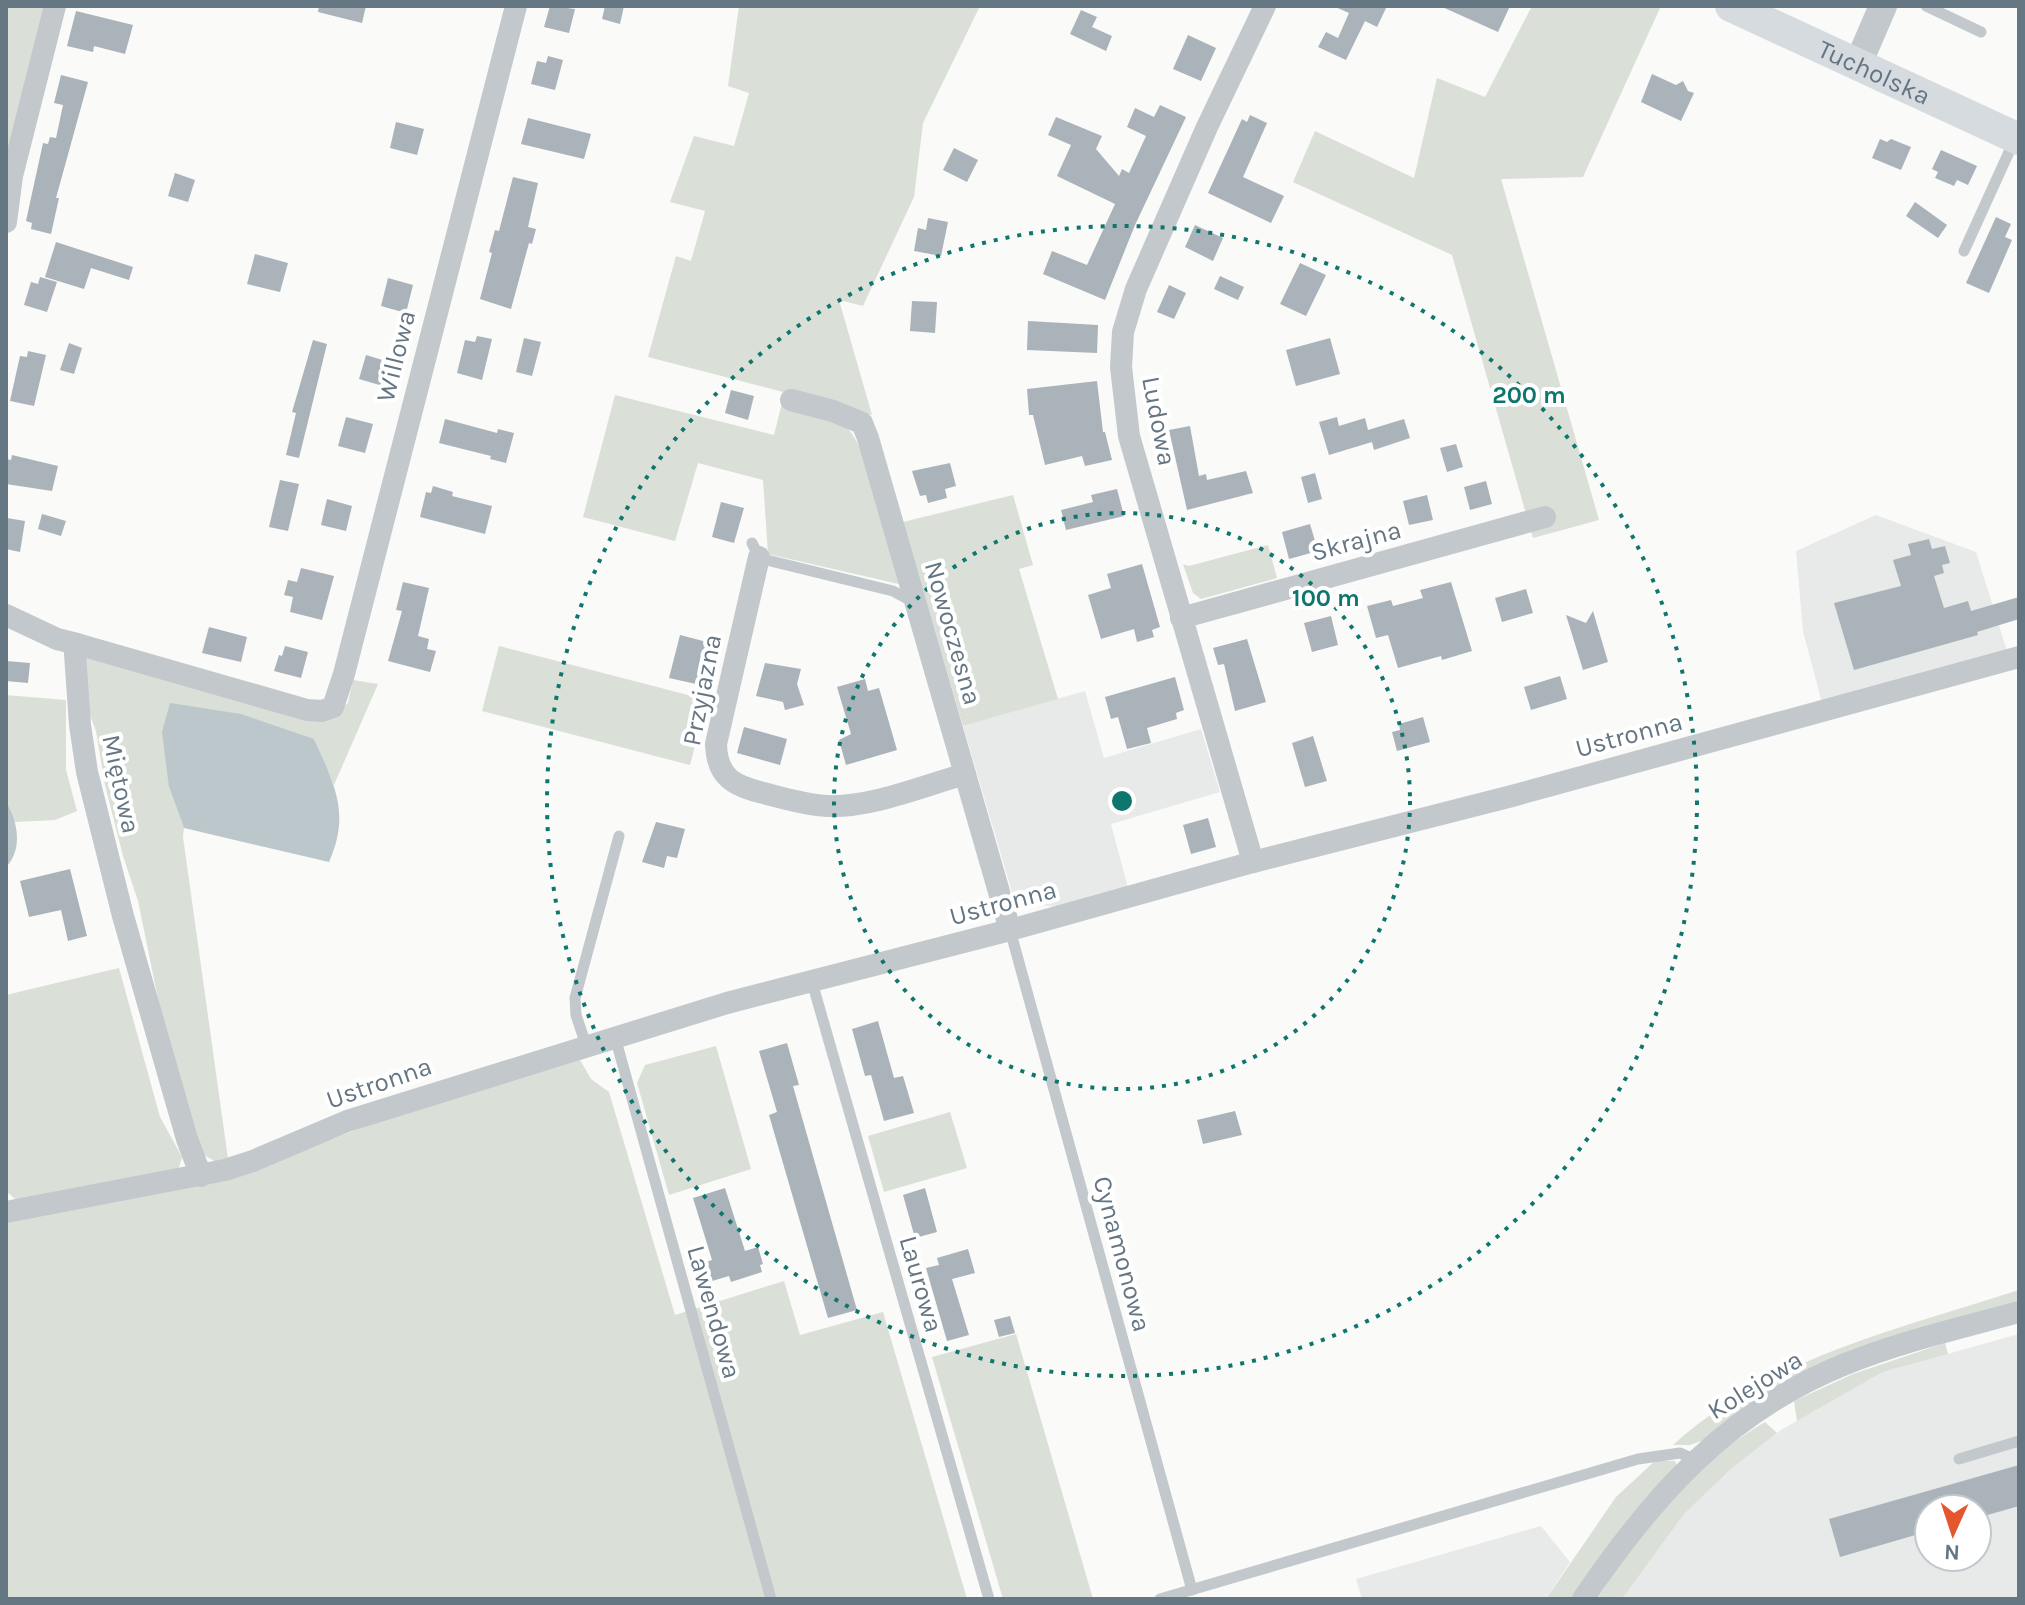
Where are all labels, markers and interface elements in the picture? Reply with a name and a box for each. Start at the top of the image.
street label: Tucholska [1813,33,1936,112]
street label: Willowa [370,307,422,405]
street label: Ludowa [1135,374,1183,468]
text: 200 m [1492,381,1566,409]
street label: Skrajna [1307,514,1405,568]
street label: Nowoczesna [918,558,988,708]
text: 100 m [1292,584,1360,612]
street label: Przyjazna [676,632,728,748]
street label: Ustronna [1572,706,1686,764]
street label: Miętowa [95,732,147,836]
centre of rings [1108,787,1136,815]
street label: Ustronna [946,874,1060,932]
street label: Ustronna [322,1050,436,1116]
street label: Cynamonowa [1086,1173,1158,1335]
street label: Laurowa [892,1232,950,1336]
street label: Lawendowa [680,1242,748,1382]
street label: Kolejowa [1702,1344,1808,1426]
north arrow [1913,1493,1993,1573]
text: N [1943,1539,1961,1565]

